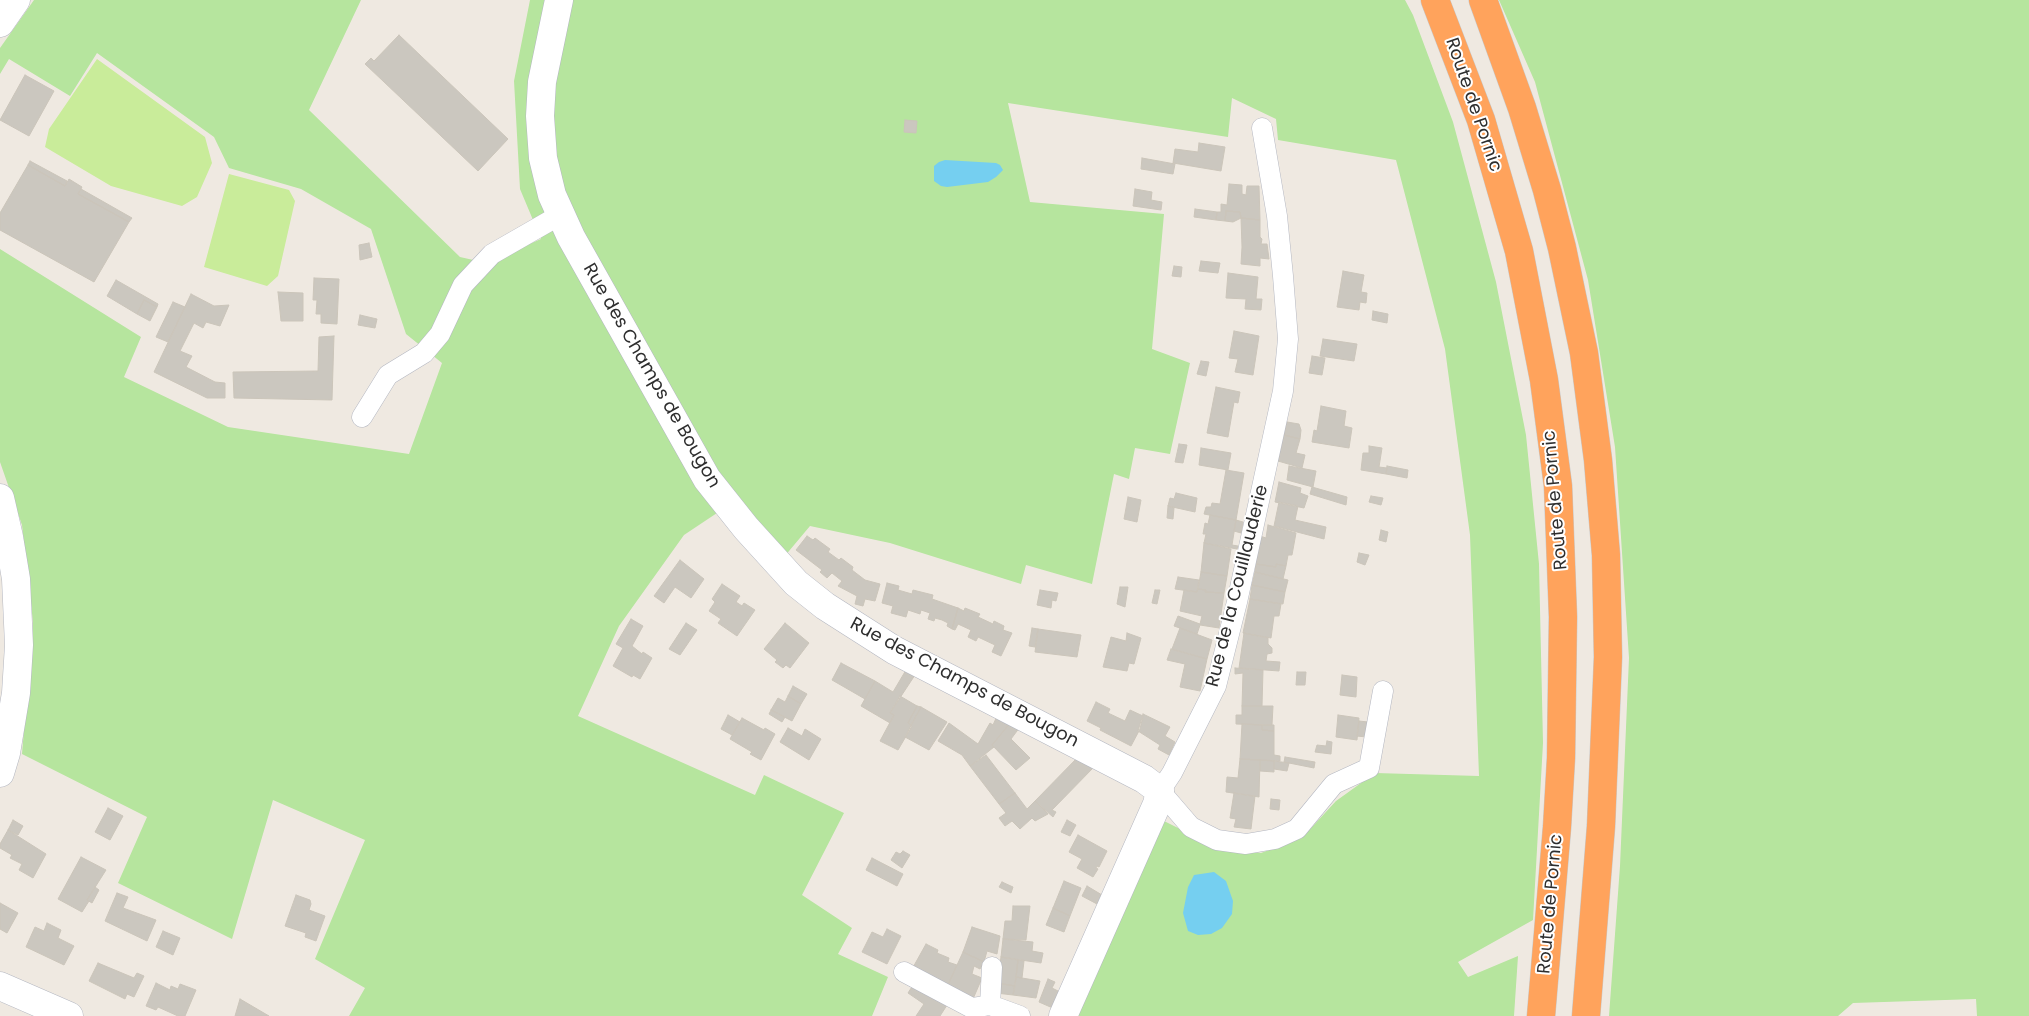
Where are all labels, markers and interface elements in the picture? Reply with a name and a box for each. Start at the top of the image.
street label: Route de Pornic [1440,35,1506,175]
street label: Rue des Champs de Bougon [578,260,724,492]
street label: Route de Pornic [1539,429,1573,571]
street label: Rue de la Couillauderie [1202,483,1274,689]
street label: Rue des Champs de Bougon [846,613,1082,753]
street label: Route de Pornic [1534,833,1568,975]

